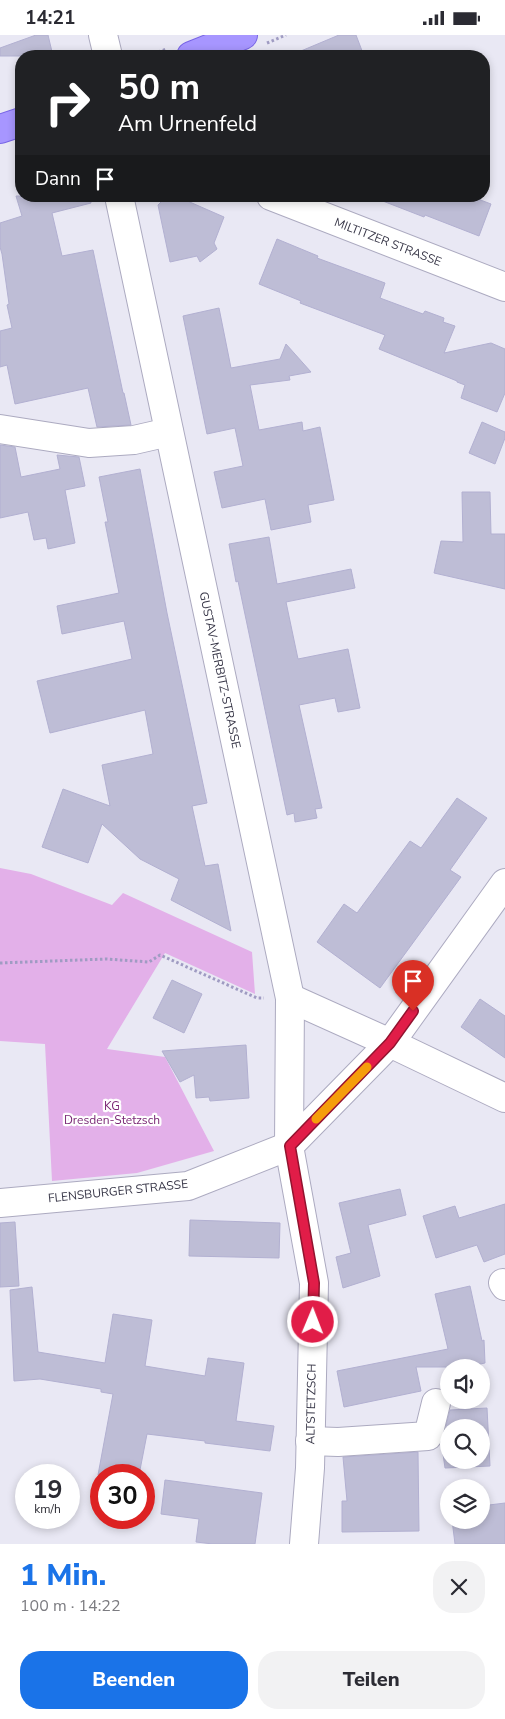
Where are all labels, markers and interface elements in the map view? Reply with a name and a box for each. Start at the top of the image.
text: 14:21 [25,5,75,31]
text: 50 m [118,64,200,111]
icon: right [35,70,100,135]
text: Am Urnenfeld [118,109,257,139]
icon: arrive [91,165,119,193]
text: Dann [35,166,81,192]
street label: MILTITZER STRASSE [332,214,444,270]
street label: GUSTAV-MERBITZ-STRASSE [196,590,244,750]
pin [392,960,434,1011]
icon: arrive [399,967,427,995]
park label: KG Dresden-Stetzsch [64,1098,160,1128]
street label: FLENSBURGER STRASSE [47,1176,189,1206]
position arrow [286,1295,338,1347]
map controls [440,1359,490,1529]
button: sound [440,1359,490,1409]
street label: ALTSTETZSCH [302,1364,320,1444]
button: search [440,1419,490,1469]
speed limit sign: 30 [90,1464,155,1529]
text: 19 [32,1473,63,1507]
button: layers [440,1479,490,1529]
text: km/h [34,1501,61,1517]
text: 1 Min. [20,1555,106,1596]
button: close [433,1561,485,1613]
text: 100 m · 14:22 [20,1595,121,1617]
button: Beenden [20,1651,248,1709]
button: Teilen [258,1651,485,1709]

